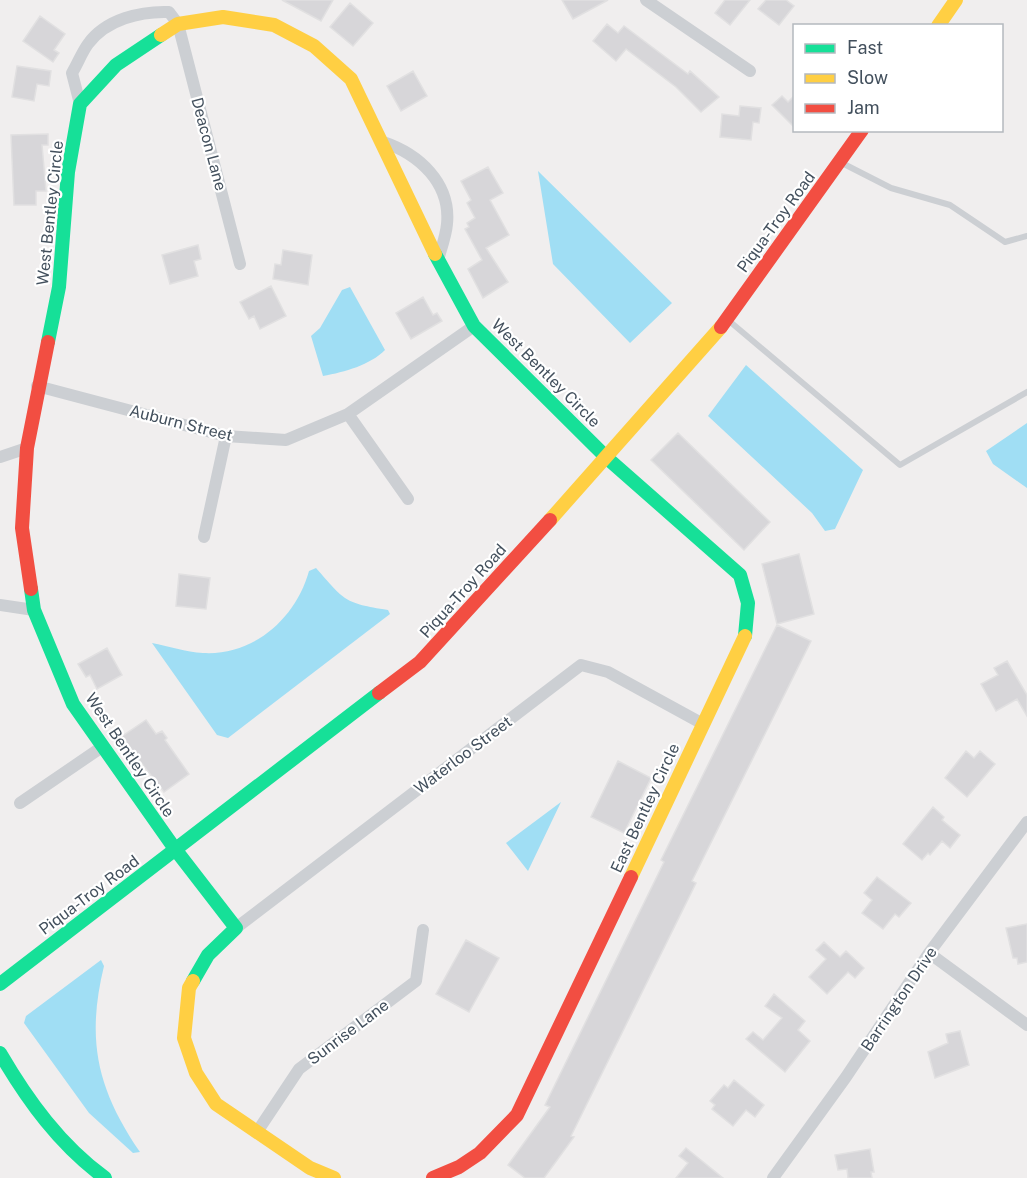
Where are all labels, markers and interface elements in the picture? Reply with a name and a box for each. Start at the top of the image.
legend [793,24,1003,132]
text: Fast [847,37,883,58]
text: Slow [847,67,888,88]
street label: Deacon Lane [187,95,231,193]
text: Jam [847,97,880,118]
street label: West Bentley Circle [33,140,67,286]
street label: Piqua-Troy Road [733,168,819,276]
street label: West Bentley Circle [488,315,604,431]
street label: Auburn Street [127,401,235,445]
street label: Piqua-Troy Road [416,540,510,642]
street label: West Bentley Circle [81,689,179,821]
street label: Waterloo Street [410,712,516,798]
street label: East Bentley Circle [607,740,683,876]
street label: Piqua-Troy Road [35,851,143,939]
street label: Barrington Drive [857,943,941,1055]
street label: Sunrise Lane [304,995,392,1069]

